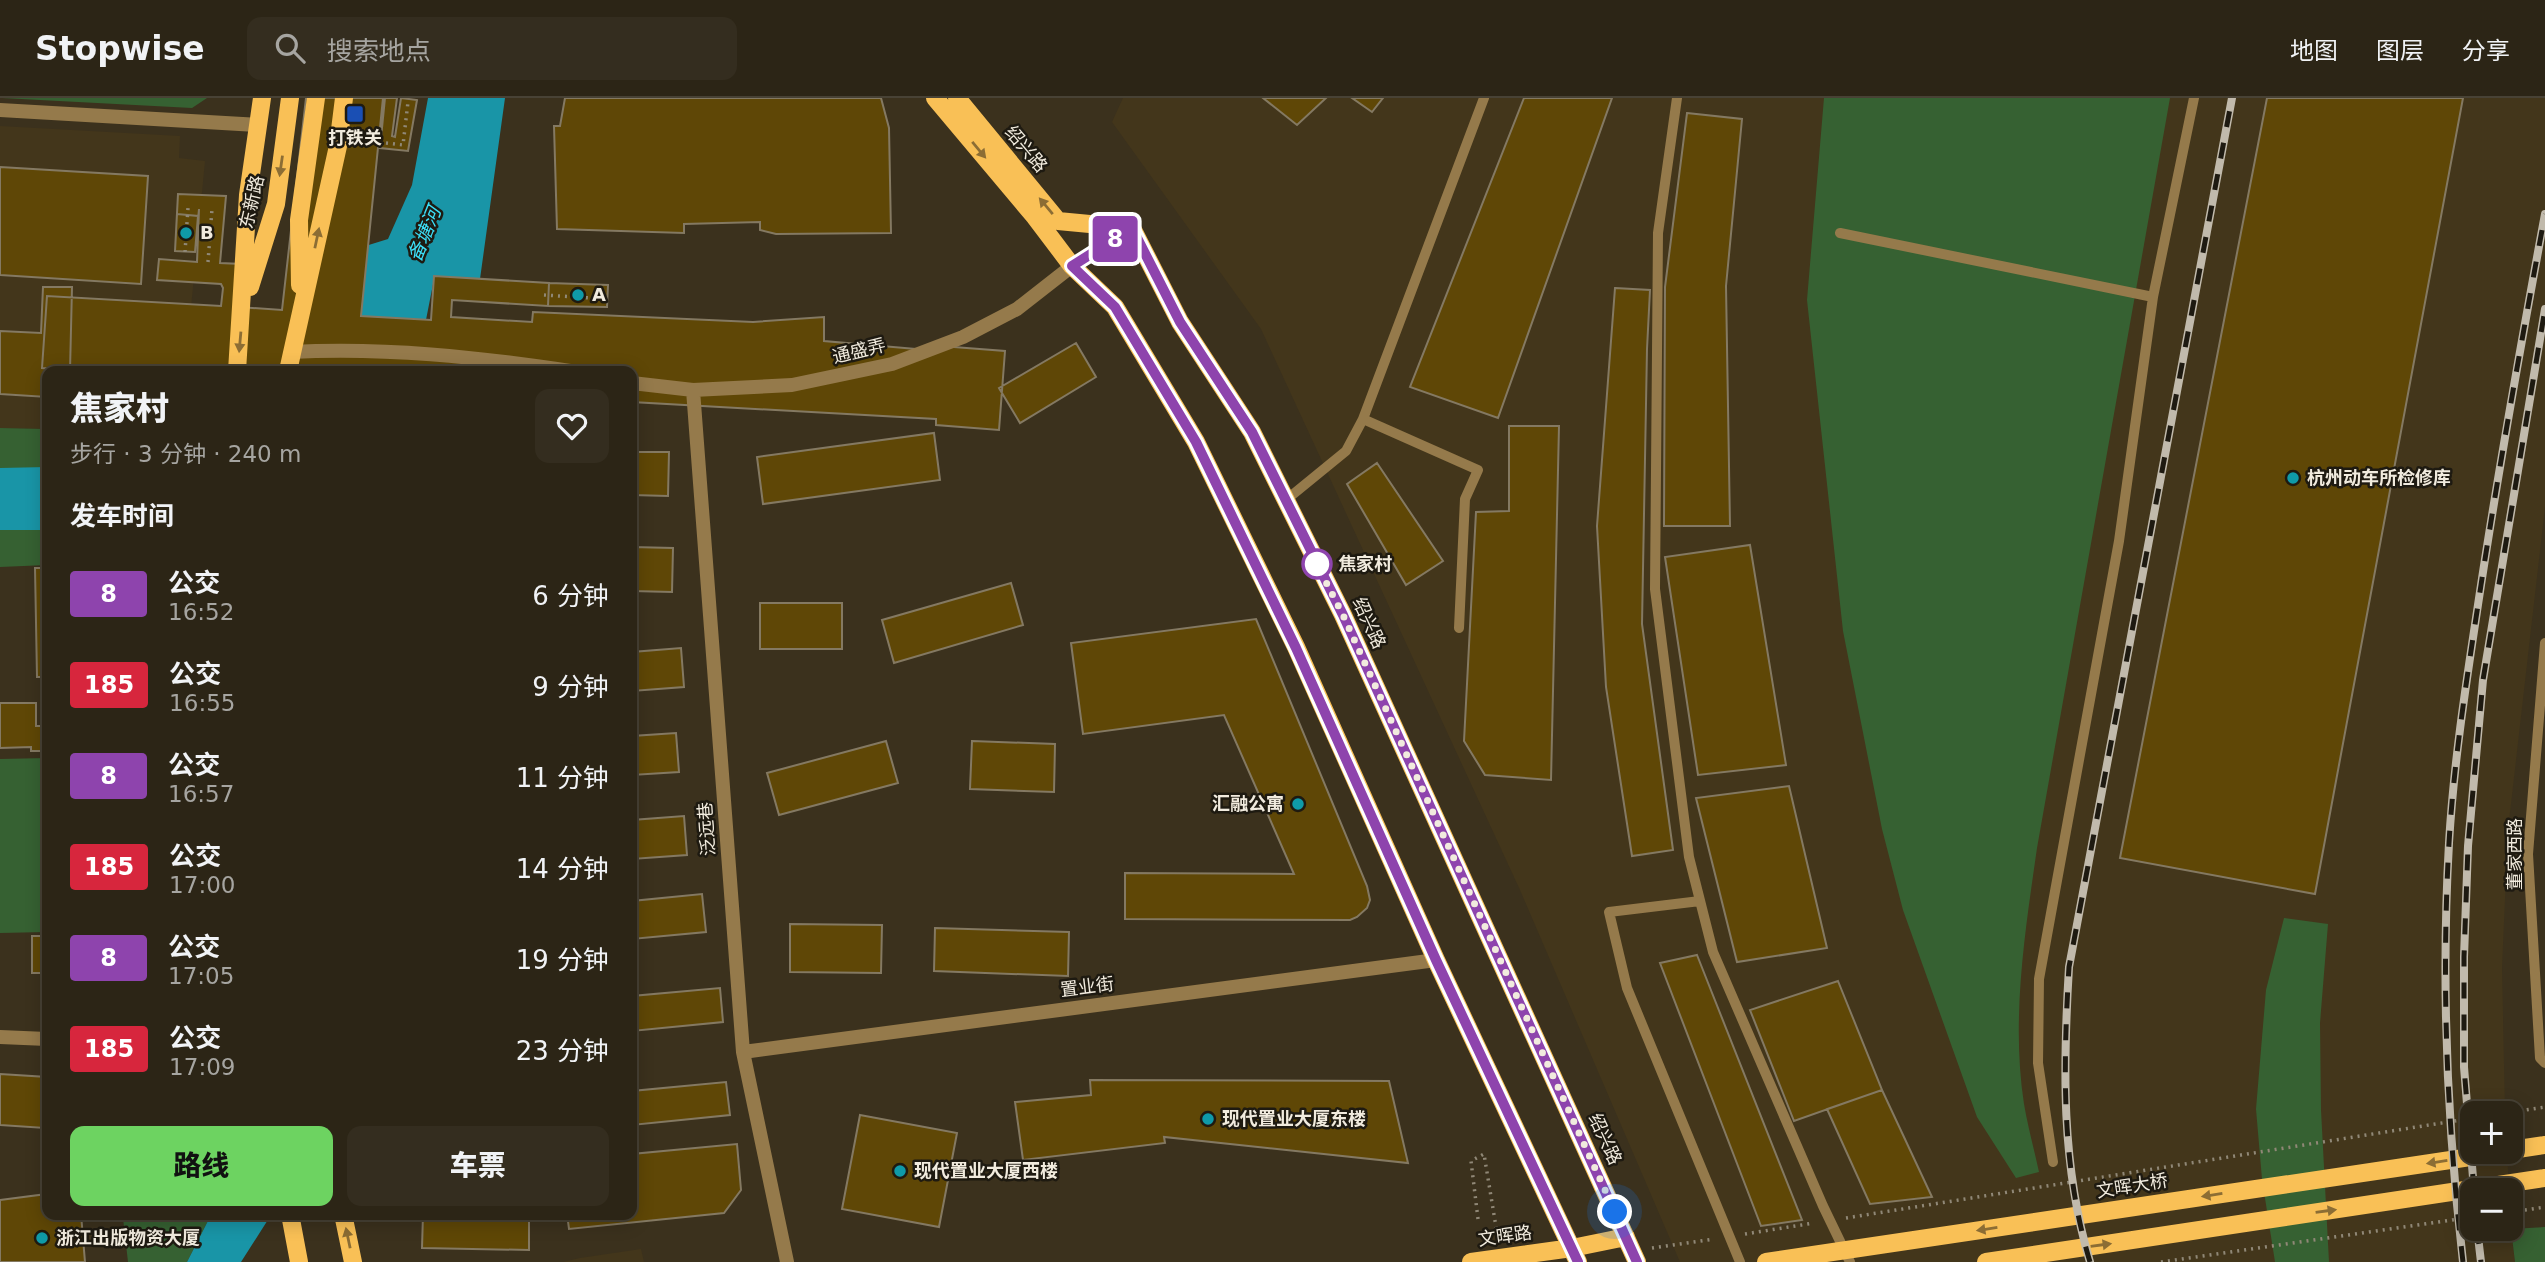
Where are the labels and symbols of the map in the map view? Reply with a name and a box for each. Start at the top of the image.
marker: 打铁关 [345,104,365,124]
street label: 绍兴路 [1001,121,1052,176]
place label: 打铁关 [328,127,382,148]
one-way arrow [971,142,986,159]
one-way arrow [275,155,286,177]
street label: 东新路 [235,173,268,231]
one-way arrow [1039,198,1054,215]
water label: 备塘河 [403,200,446,265]
line badge: 8 [1092,216,1138,262]
place label: B [200,222,214,243]
marker: B [178,225,194,241]
one-way arrow [312,226,323,248]
place label: A [592,284,606,305]
marker: A [570,287,586,303]
one-way arrow [234,331,245,353]
street label: 通盛弄 [830,334,888,367]
place label: 杭州动车所检修库 [2307,467,2451,488]
marker: 杭州动车所检修库 [2285,470,2301,486]
marker: 焦家村 [1302,549,1332,579]
place label: 焦家村 [1338,553,1392,574]
street label: 绍兴路 [1349,594,1390,652]
place label: 汇融公寓 [1212,793,1284,814]
marker: 汇融公寓 [1290,796,1306,812]
street label: 泛远巷 [694,801,719,857]
street label: 董家西路 [2504,818,2525,890]
street label: 置业街 [1059,973,1115,1000]
place label: 现代置业大厦东楼 [1222,1108,1366,1129]
street label: 绍兴路 [1585,1110,1626,1168]
marker: 现代置业大厦东楼 [1200,1111,1216,1127]
one-way arrow [2426,1156,2448,1167]
place label: 现代置业大厦西楼 [914,1160,1058,1181]
marker: 现代置业大厦西楼 [892,1163,908,1179]
street label: 文晖大桥 [2095,1170,2169,1202]
one-way arrow [2201,1190,2223,1201]
your location [1597,1194,1632,1229]
one-way arrow [2316,1205,2338,1216]
street label: 文晖路 [1477,1221,1533,1250]
one-way arrow [1976,1224,1998,1235]
place label: 浙江出版物资大厦 [56,1227,200,1248]
one-way arrow [342,1227,353,1249]
marker: 浙江出版物资大厦 [34,1230,50,1246]
one-way arrow [2091,1239,2113,1250]

